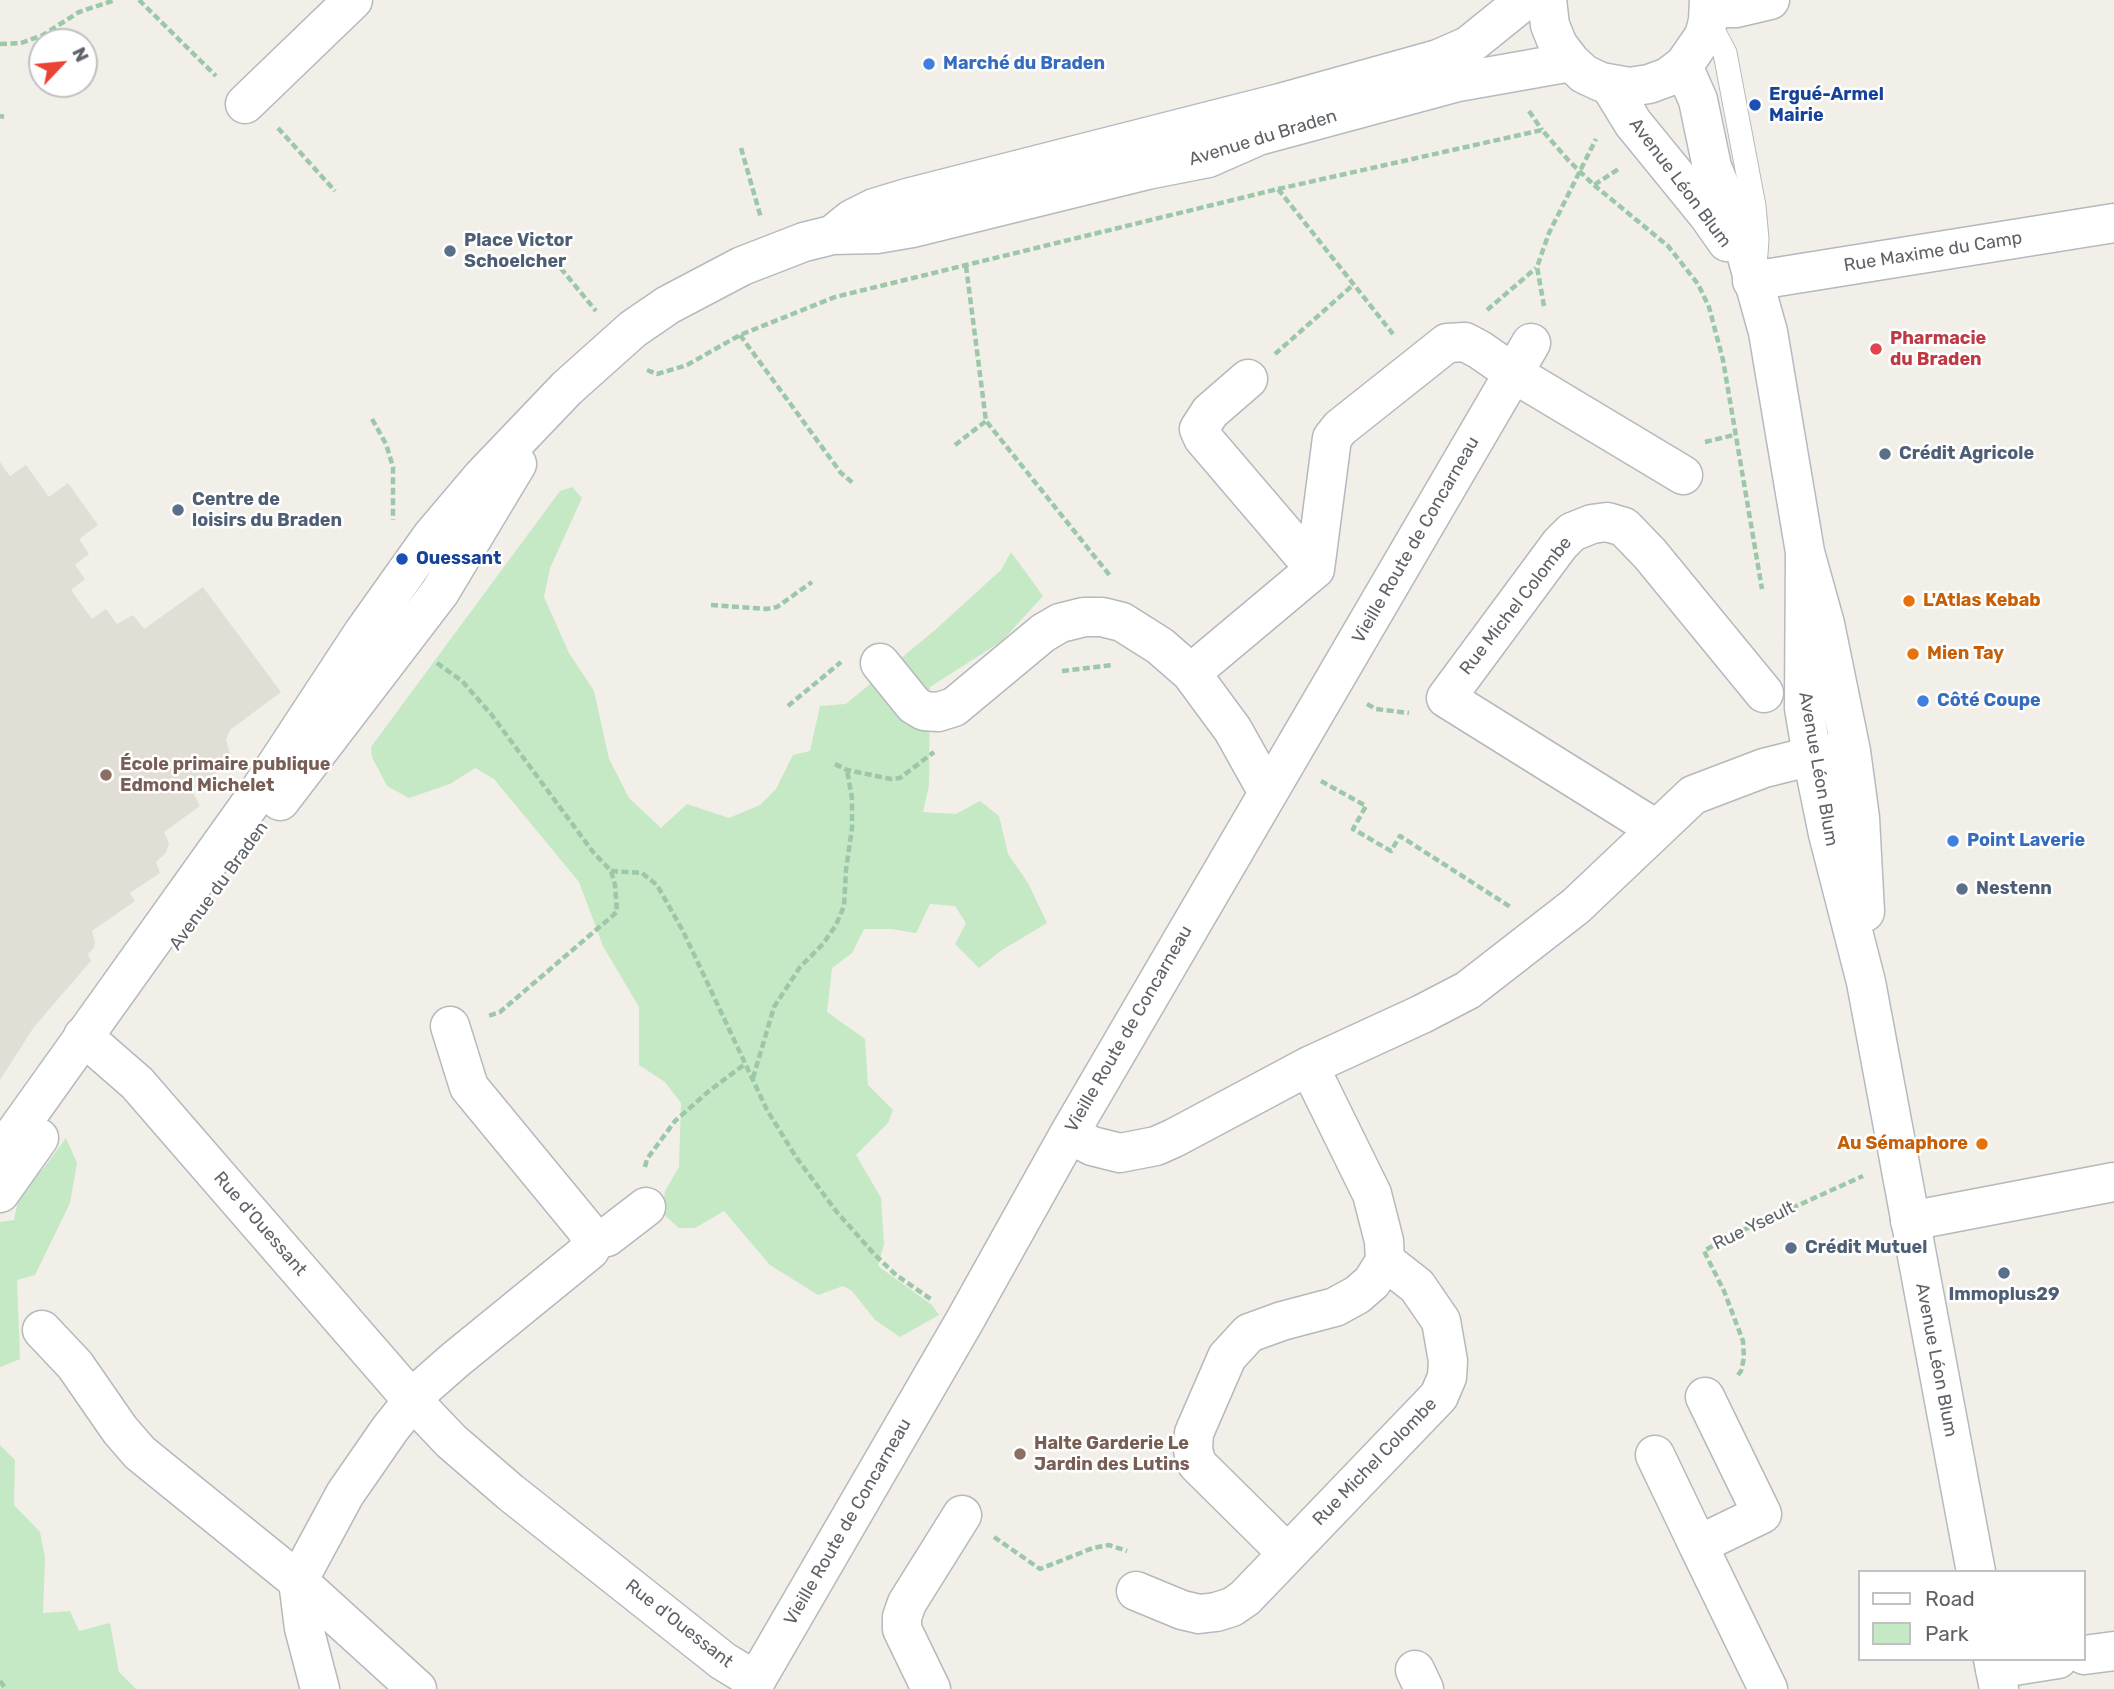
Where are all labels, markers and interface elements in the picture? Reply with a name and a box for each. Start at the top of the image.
north arrow [28,28,98,98]
text: N [67,43,94,66]
place label: Marché du Braden [943,53,1105,75]
marker: Marché du Braden [921,56,937,72]
place label: Ergué-Armel Mairie [1769,84,1884,126]
marker: Ergué-Armel Mairie [1747,97,1763,113]
street label: Avenue du Braden [1186,105,1340,171]
street label: Avenue Léon Blum [1624,114,1736,252]
street label: Rue Maxime du Camp [1842,227,2024,277]
place label: Place Victor Schoelcher [464,230,573,272]
marker: Place Victor Schoelcher [442,243,458,259]
place label: Pharmacie du Braden [1890,328,1986,370]
marker: Pharmacie du Braden [1868,341,1884,357]
street label: Vieille Route de Concarneau [1348,433,1484,647]
place label: Crédit Agricole [1899,443,2034,465]
marker: Crédit Agricole [1877,446,1893,462]
place label: Centre de loisirs du Braden [192,489,342,532]
marker: Centre de loisirs du Braden [170,502,186,518]
street label: Rue Michel Colombe [1455,533,1577,679]
place label: Ouessant [416,548,501,570]
marker: Ouessant [394,551,410,567]
place label: L'Atlas Kebab [1923,590,2041,612]
marker: L'Atlas Kebab [1901,593,1917,609]
place label: Mien Tay [1927,643,2004,665]
marker: Mien Tay [1905,646,1921,662]
street label: Avenue Léon Blum [1794,690,1842,848]
place label: Côté Coupe [1937,690,2041,712]
marker: Côté Coupe [1915,693,1931,709]
place label: École primaire publique Edmond Michelet [120,754,330,796]
marker: École primaire publique Edmond Michelet [98,767,114,783]
street label: Avenue du Braden [165,817,273,955]
place label: Point Laverie [1967,830,2085,852]
marker: Point Laverie [1945,833,1961,849]
place label: Nestenn [1976,878,2052,900]
marker: Nestenn [1954,881,1970,897]
street label: Vieille Route de Concarneau [1061,922,1197,1136]
place label: Au Sémaphore [1837,1133,1968,1155]
marker: Au Sémaphore [1974,1136,1990,1152]
street label: Rue d'Ouessant [209,1167,311,1281]
street label: Rue Yseult [1709,1197,1799,1255]
place label: Crédit Mutuel [1805,1237,1927,1259]
marker: Crédit Mutuel [1783,1240,1799,1256]
marker: Immoplus29 [1996,1265,2012,1281]
street label: Avenue Léon Blum [1910,1281,1962,1439]
place label: Immoplus29 [1948,1284,2060,1306]
street label: Rue Michel Colombe [1308,1394,1442,1530]
street label: Vieille Route de Concarneau [780,1415,916,1629]
place label: Halte Garderie Le Jardin des Lutins [1034,1433,1190,1476]
marker: Halte Garderie Le Jardin des Lutins [1012,1446,1028,1462]
legend [1858,1570,2086,1661]
street label: Rue d'Ouessant [621,1575,737,1673]
text: Road [1925,1586,1975,1611]
text: Park [1925,1621,1969,1646]

